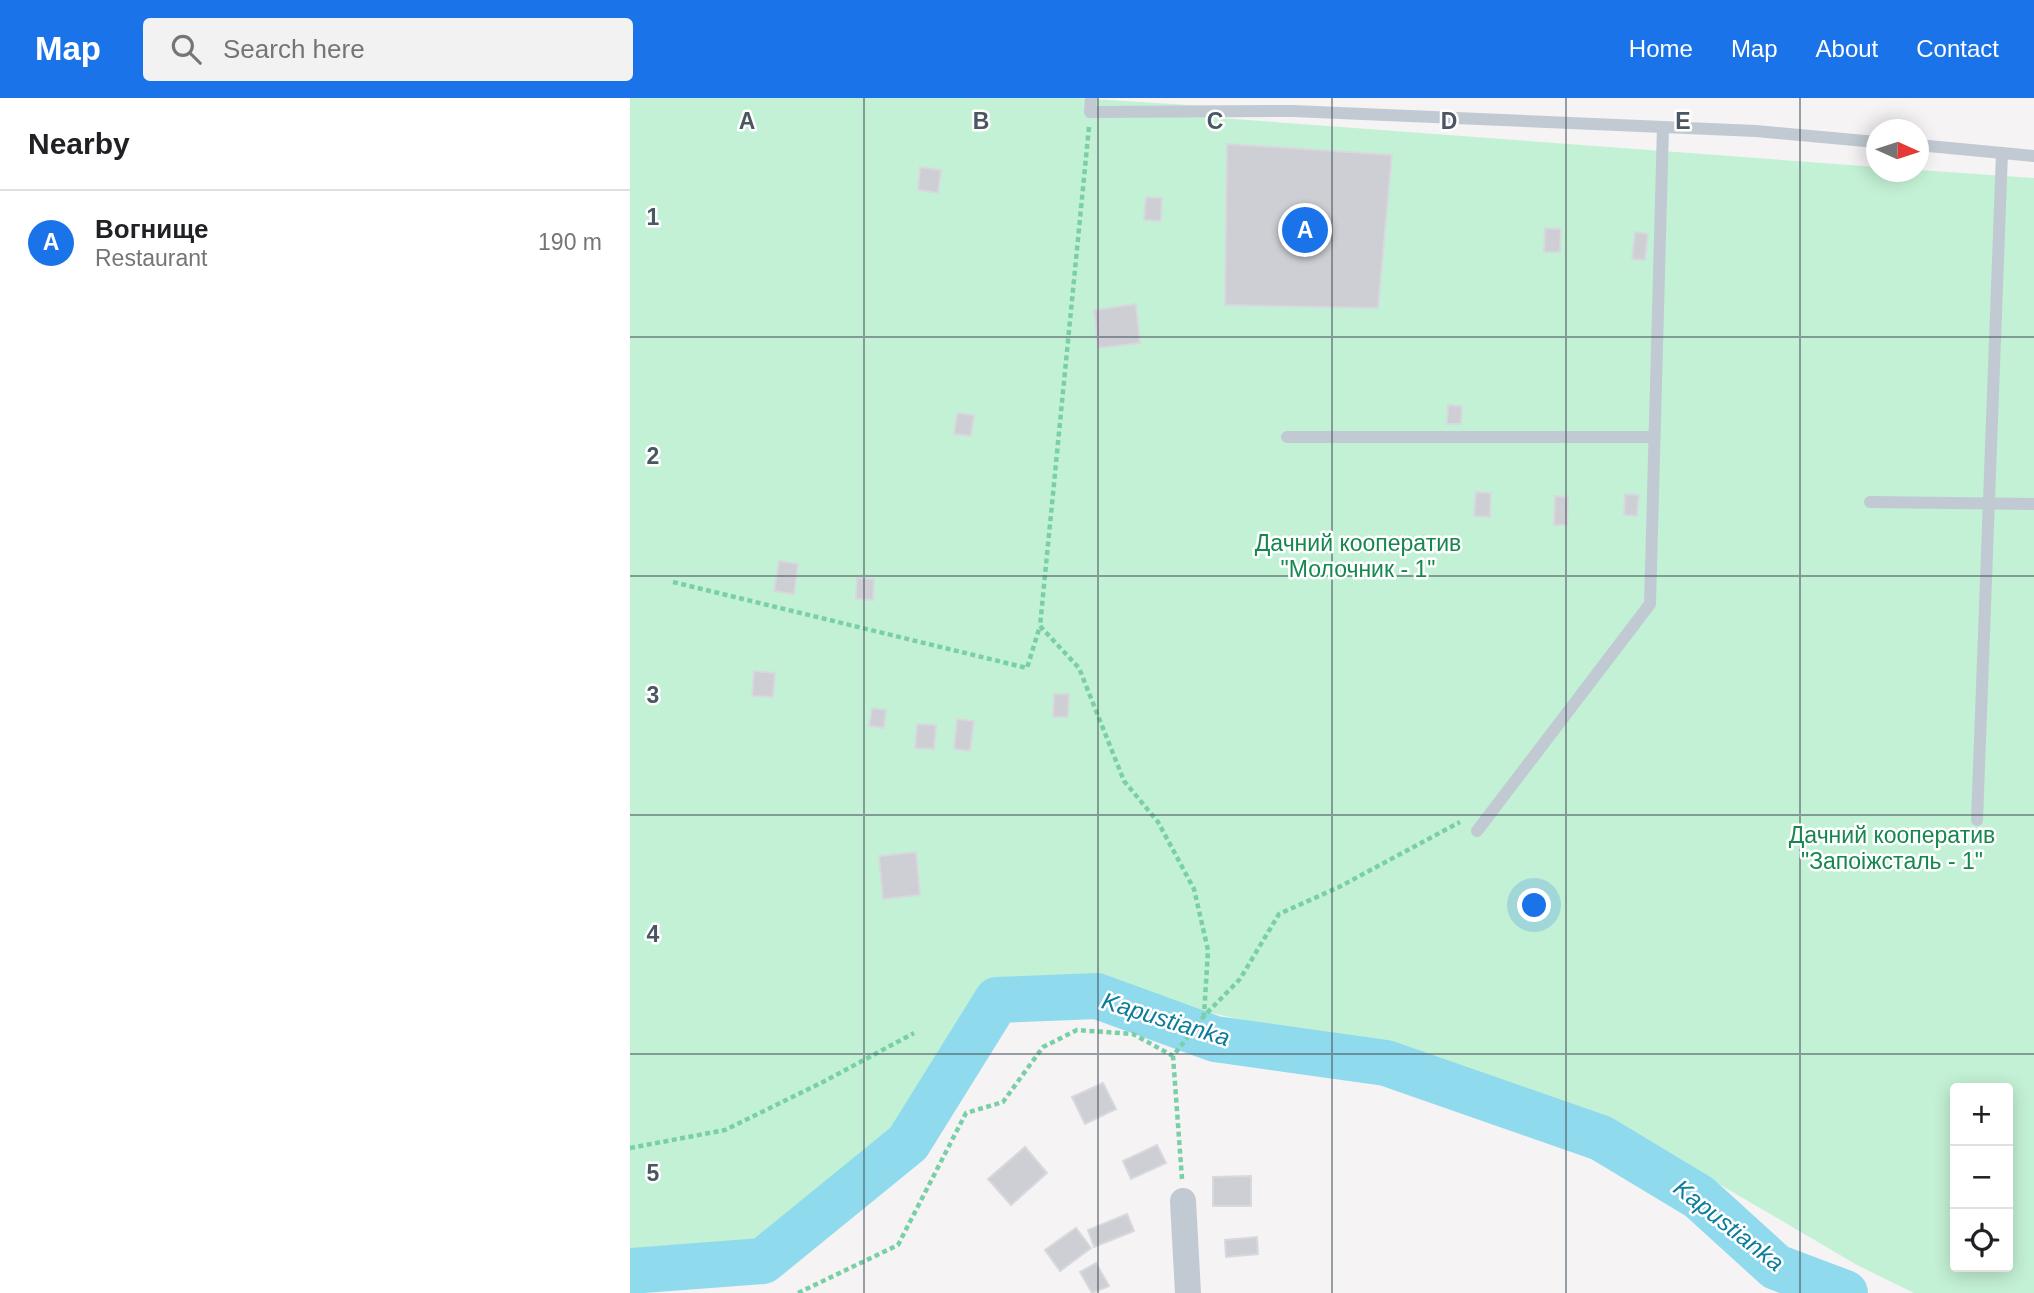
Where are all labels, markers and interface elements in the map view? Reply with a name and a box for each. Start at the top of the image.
search box [143,18,633,81]
text: Map [35,30,101,67]
icon: search [167,30,205,68]
text: Search here [223,34,365,64]
text: Home [1629,35,1693,62]
text: Map [1731,35,1778,62]
text: About [1816,35,1878,62]
text: Contact [1916,35,1999,62]
text: A [739,108,755,134]
text: B [973,108,989,134]
text: C [1207,108,1223,134]
text: D [1441,108,1457,134]
text: E [1675,108,1691,134]
north arrow [1866,119,1929,182]
text: Nearby [28,127,130,160]
text: 1 [647,204,660,230]
pin: A [1282,204,1328,256]
text: Вогнище [95,214,209,244]
text: A [43,229,59,255]
text: 190 m [538,229,602,255]
text: Restaurant [95,245,208,271]
text: 2 [647,443,659,469]
park label: Дачний кооператив "Молочник - 1" [1255,530,1461,582]
text: 3 [647,682,659,708]
park label: Дачний кооператив "Запоіжсталь - 1" [1789,822,1995,874]
your location [1517,888,1551,922]
text: 4 [647,921,660,947]
water label: Kapustianka [1099,987,1233,1051]
map controls [1950,1083,2013,1272]
button: + [1950,1083,2013,1146]
button: − [1950,1146,2013,1209]
text: 5 [647,1160,660,1186]
water label: Kapustianka [1669,1174,1789,1276]
button: locate [1950,1209,2013,1272]

